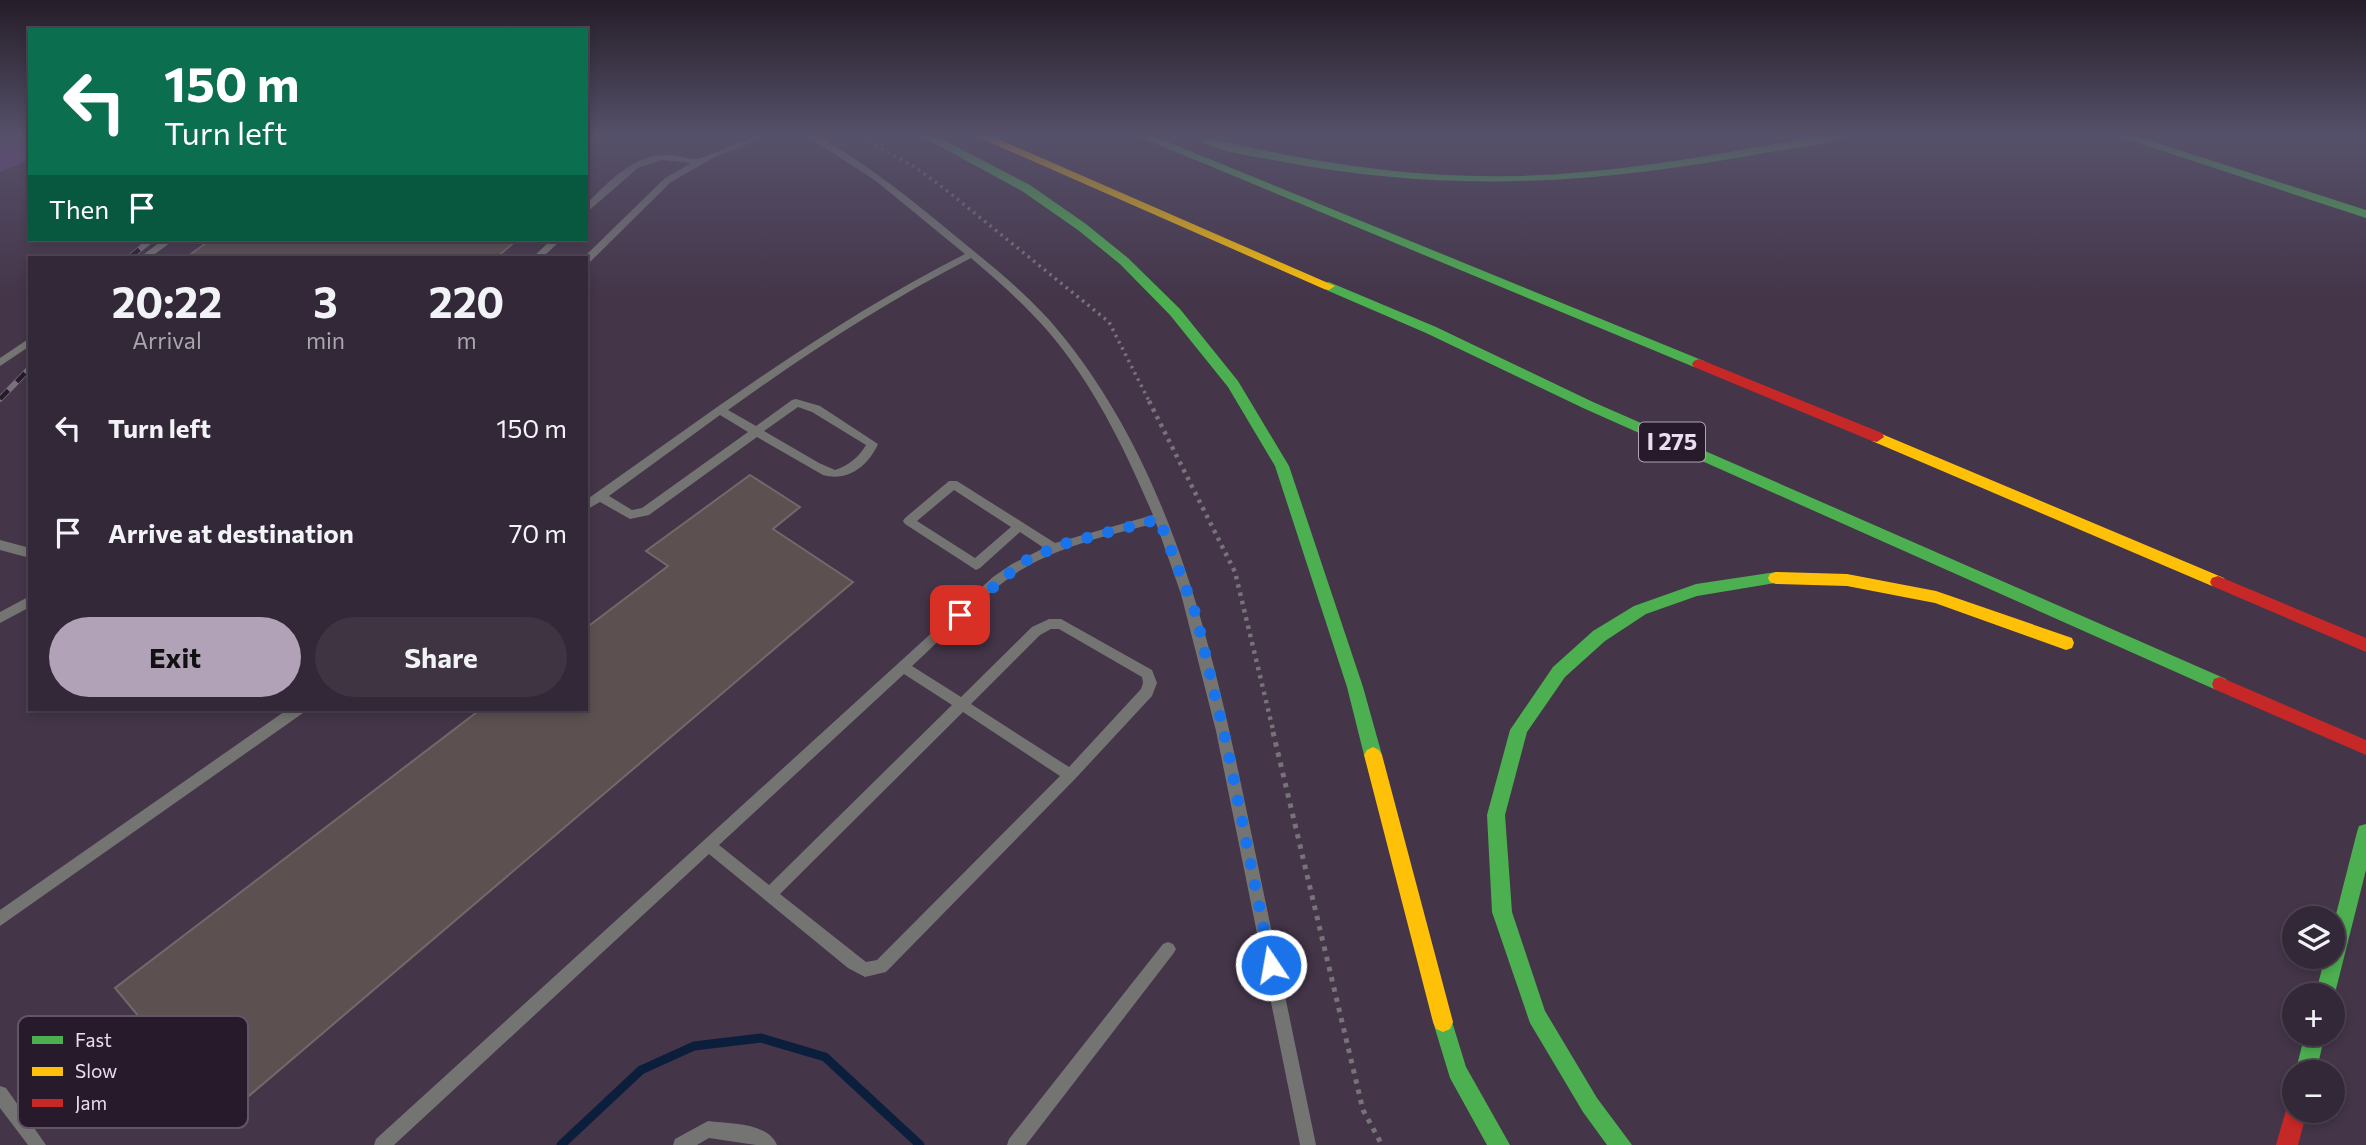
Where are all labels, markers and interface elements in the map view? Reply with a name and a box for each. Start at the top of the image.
text: 150 m [164,52,299,112]
icon: left [49,56,140,147]
text: Turn left [164,112,288,152]
icon: arrive [123,189,161,227]
text: Then [49,193,109,224]
text: 20:22 [112,275,222,327]
text: 3 [313,275,338,327]
text: 220 [429,275,504,327]
text: Arrival [132,326,202,354]
text: min [306,326,345,354]
text: m [456,326,477,354]
icon: left [49,409,87,447]
text: Turn left [108,412,211,443]
text: 150 m [496,412,567,443]
road number: I 275 [1639,422,1705,462]
icon: arrive [49,514,87,552]
text: Arrive at destination [108,517,354,548]
text: 70 m [509,517,567,548]
pin [930,585,990,645]
icon: arrive [941,596,979,634]
button: Exit [49,617,301,697]
button: Share [315,617,567,697]
map controls [2282,906,2345,1123]
button: layers [2282,906,2345,969]
position arrow [1234,928,1308,1002]
button: + [2282,983,2345,1046]
legend [18,1016,248,1128]
text: Fast [75,1028,112,1051]
text: Slow [75,1059,117,1082]
button: − [2282,1060,2345,1123]
text: Jam [75,1091,107,1114]

